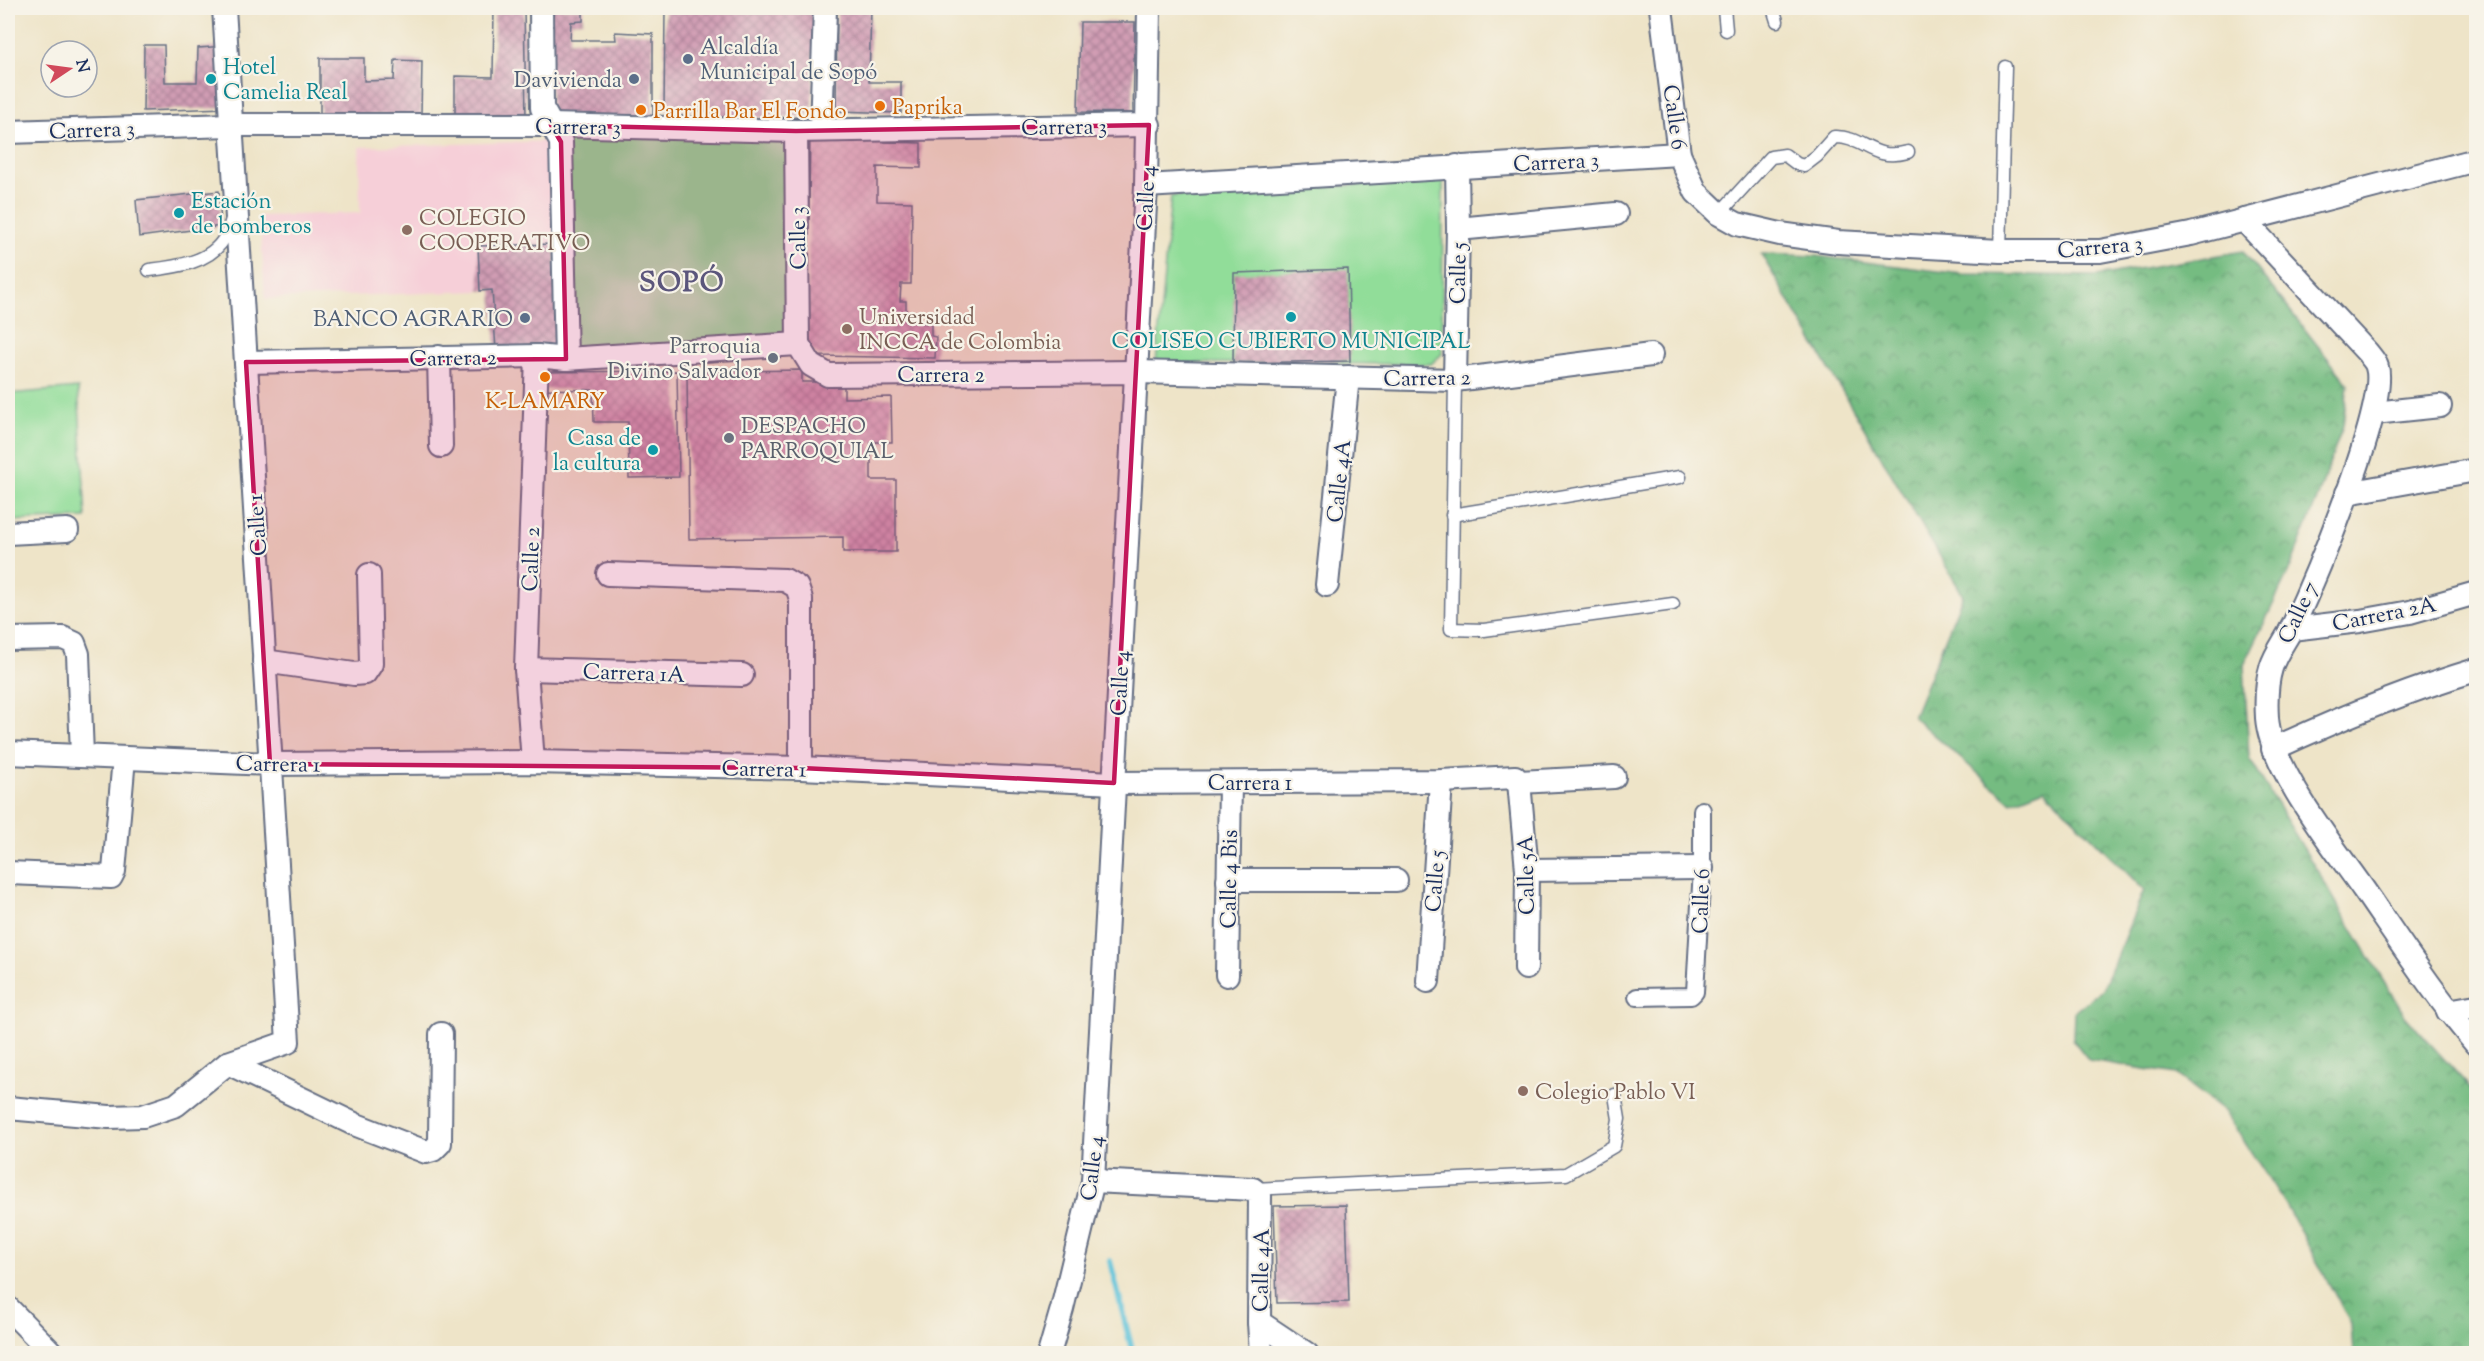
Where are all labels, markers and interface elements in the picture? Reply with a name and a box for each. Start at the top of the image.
place label: Alcaldía Municipal de Sopó [700,33,877,90]
north arrow [39,39,99,99]
marker: Alcaldía Municipal de Sopó [681,52,695,66]
place label: Hotel Camelia Real [223,53,348,110]
text: N [69,57,94,75]
place label: Davivienda [514,66,622,98]
marker: Hotel Camelia Real [204,72,218,86]
marker: Davivienda [627,72,641,86]
street label: Calle 6 [1653,83,1693,152]
place label: Paprika [892,93,963,125]
place label: Parrilla Bar El Fondo [653,97,846,129]
marker: Paprika [873,99,887,113]
marker: Parrilla Bar El Fondo [634,103,648,117]
street label: Carrera 3 [535,112,621,146]
street label: Carrera 3 [1021,112,1107,146]
street label: Carrera 3 [49,115,136,149]
street label: Carrera 3 [1512,146,1600,182]
street label: Calle 4 [1130,165,1166,232]
place label: Estación de bomberos [191,187,311,244]
place label: COLEGIO COOPERATIVO [419,204,590,261]
marker: Estación de bomberos [172,206,186,220]
street label: Calle 3 [783,206,817,270]
marker: COLEGIO COOPERATIVO [400,223,414,237]
street label: Carrera 3 [2056,229,2144,269]
street label: Calle 5 [1443,241,1477,304]
district label: SOPÓ [639,264,725,304]
place label: Universidad INCCA de Colombia [859,303,1061,360]
place label: BANCO AGRARIO [313,305,513,337]
marker: COLISEO CUBIERTO MUNICIPAL [1284,310,1298,324]
marker: BANCO AGRARIO [518,311,532,325]
marker: Universidad INCCA de Colombia [840,322,854,336]
place label: COLISEO CUBIERTO MUNICIPAL [1111,327,1471,359]
place label: Parroquia Divino Salvador [607,332,761,389]
street label: Carrera 2 [409,343,497,377]
marker: Parroquia Divino Salvador [766,351,780,365]
street label: Carrera 2 [897,361,985,393]
street label: Carrera 2 [1383,363,1471,397]
marker: K-LAMARY [538,370,552,384]
place label: K-LAMARY [485,387,605,419]
place label: DESPACHO PARROQUIAL [741,412,894,469]
place label: Casa de la cultura [553,424,641,481]
marker: DESPACHO PARROQUIAL [722,431,736,445]
street label: Calle 4A [1321,438,1361,525]
marker: Casa de la cultura [646,443,660,457]
street label: Calle 1 [241,492,277,557]
street label: Calle 2 [516,526,550,592]
street label: Calle 7 [2271,577,2328,650]
street label: Carrera 2A [2330,590,2439,642]
street label: Calle 4 [1104,650,1140,717]
street label: Carrera 1A [582,657,686,693]
street label: Carrera 1 [235,749,321,783]
street label: Carrera 1 [721,754,807,788]
street label: Carrera 1 [1208,769,1293,801]
street label: Calle 4 Bis [1214,829,1248,929]
street label: Calle 5A [1511,835,1545,915]
street label: Calle 5 [1419,849,1455,913]
street label: Calle 6 [1686,868,1720,934]
place label: Colegio Pablo VI [1535,1078,1695,1110]
marker: Colegio Pablo VI [1516,1084,1530,1098]
street label: Calle 4 [1074,1134,1114,1203]
street label: Calle 4A [1246,1228,1280,1312]

